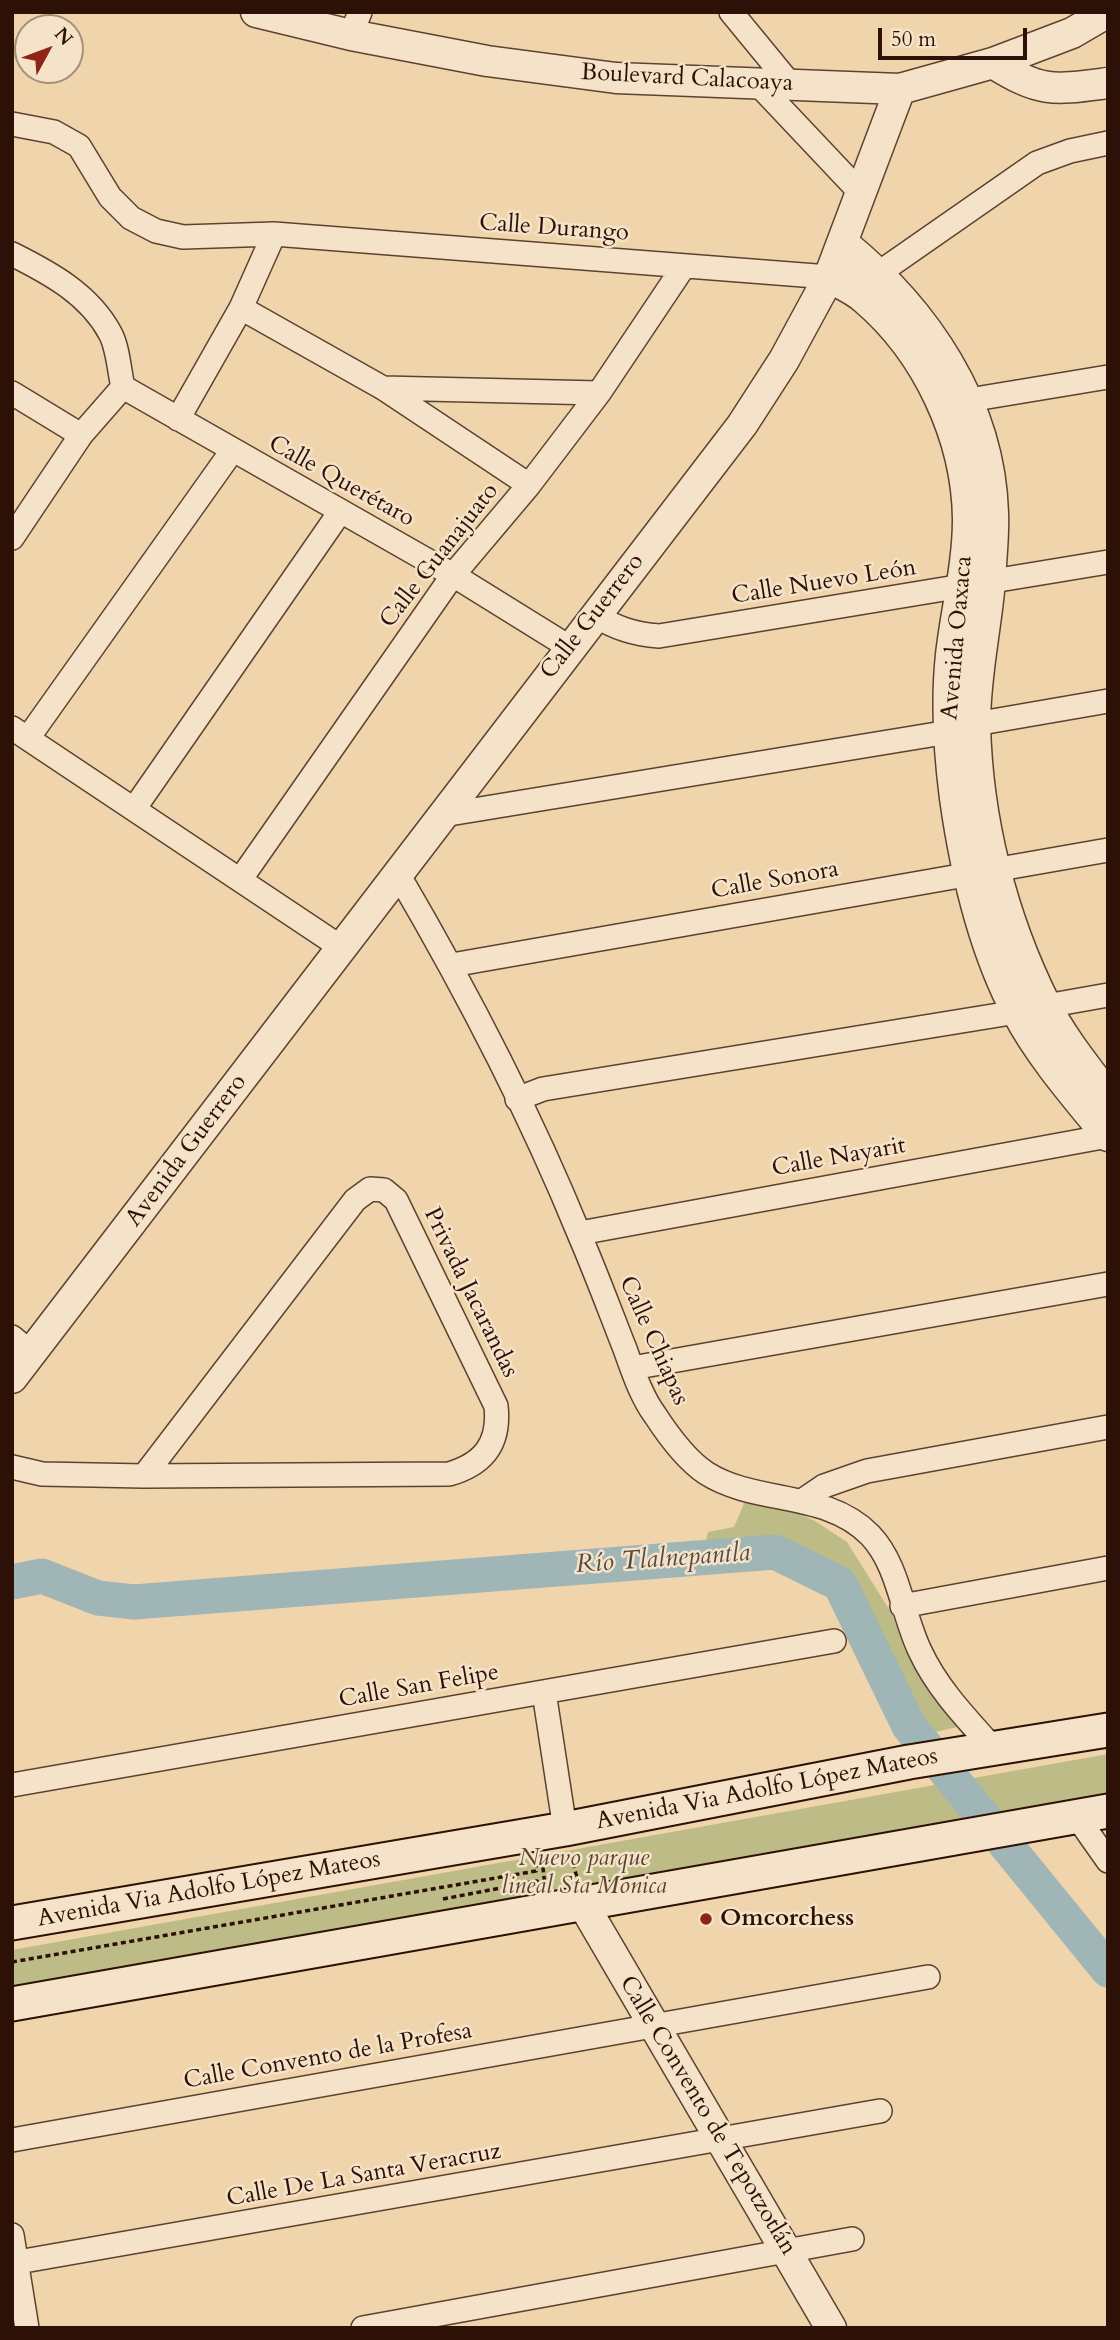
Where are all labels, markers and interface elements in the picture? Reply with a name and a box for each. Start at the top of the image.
north arrow [14,14,84,84]
scale bar [882,14,1031,58]
text: N [48,22,79,51]
text: 50 m [891,25,936,54]
street label: Boulevard Calacoaya [580,59,794,99]
street label: Calle Durango [478,209,630,249]
street label: Calle Querétaro [263,430,419,534]
street label: Calle Guanajuato [375,478,505,634]
street label: Calle Guerrero [535,548,651,686]
street label: Calle Nuevo León [730,554,918,612]
street label: Avenida Oaxaca [936,555,980,721]
street label: Calle Sonora [709,856,841,906]
street label: Avenida Guerrero [120,1069,254,1233]
street label: Calle Nayarit [770,1132,908,1184]
street label: Privada Jacarandas [416,1203,524,1383]
street label: Calle Chiapas [612,1272,694,1410]
water label: Río Tlalnepantla [575,1538,751,1582]
street label: Calle San Felipe [337,1659,501,1715]
street label: Avenida Via Adolfo López Mateos [594,1743,940,1837]
park label: Nuevo parque lineal Sta Monica [501,1845,667,1901]
street label: Avenida Via Adolfo López Mateos [35,1846,383,1934]
place label: Omcorchess [720,1905,854,1933]
marker: Omcorchess [698,1911,714,1927]
street label: Calle Convento de Tepotzotlán [612,1971,802,2261]
street label: Calle Convento de la Profesa [181,2017,475,2097]
street label: Calle De La Santa Veracruz [225,2138,503,2214]

